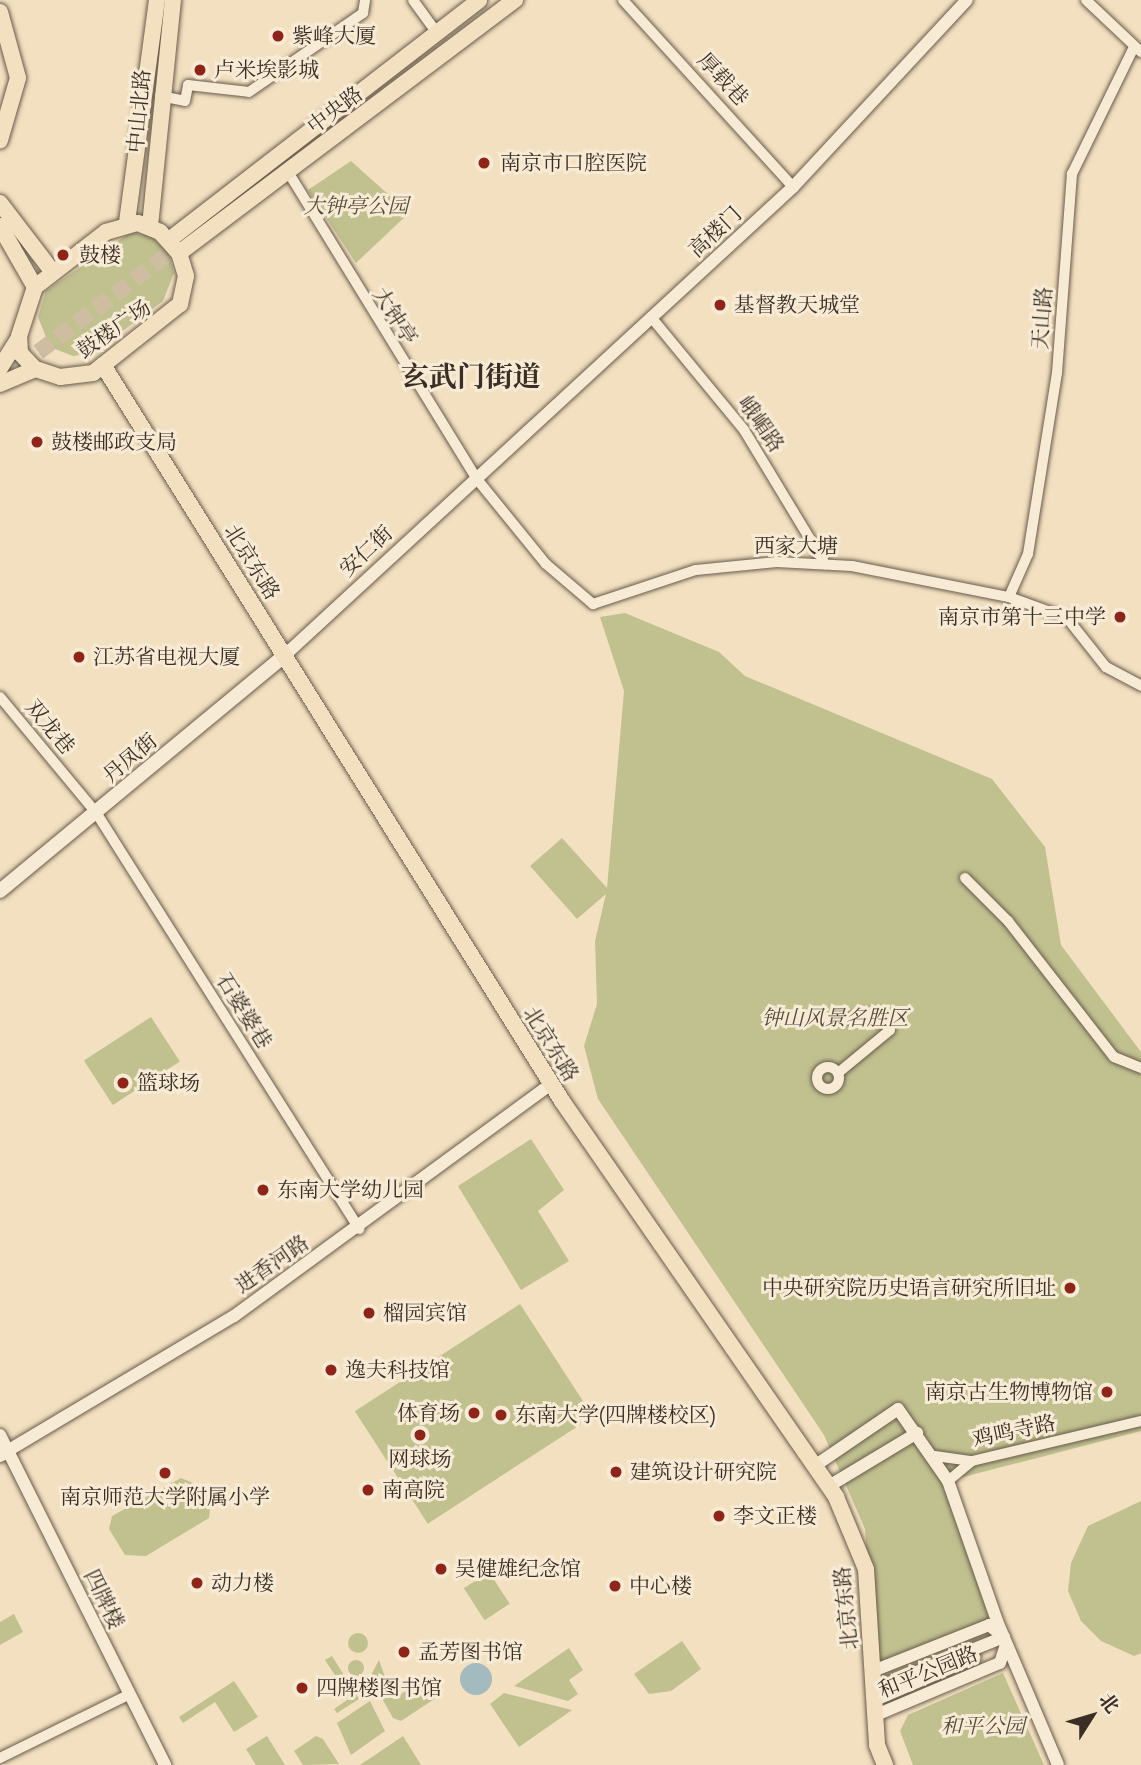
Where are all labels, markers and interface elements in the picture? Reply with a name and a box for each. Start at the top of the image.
place label: 紫峰大厦 [292,23,376,49]
marker: 紫峰大厦 [270,28,286,44]
street label: 厚载巷 [692,47,754,111]
place label: 卢米埃影城 [214,57,319,83]
marker: 卢米埃影城 [192,62,208,78]
street label: 中山北路 [123,68,155,154]
street label: 中央路 [302,81,368,139]
place label: 南京市口腔医院 [500,150,647,176]
marker: 南京市口腔医院 [474,153,494,173]
park label: 大钟亭公园 [304,193,408,219]
street label: 高楼门 [683,201,747,263]
place label: 鼓楼 [79,242,121,268]
marker: 鼓楼 [53,245,73,265]
street label: 大钟亭 [367,283,423,349]
street label: 天山路 [1027,286,1057,350]
place label: 基督教天城堂 [734,292,860,318]
street label: 鼓楼广场 [72,295,156,363]
marker: 基督教天城堂 [712,297,728,313]
district label: 玄武门街道 [401,360,541,394]
street label: 峨嵋路 [733,391,789,457]
place label: 鼓楼邮政支局 [51,429,177,455]
marker: 鼓楼邮政支局 [29,434,45,450]
street label: 北京东路 [219,520,285,604]
street label: 安仁街 [334,520,398,582]
street label: 西家大塘 [754,533,838,559]
place label: 南京市第十三中学 [938,604,1106,630]
marker: 南京市第十三中学 [1112,609,1128,625]
place label: 江苏省电视大厦 [93,644,240,670]
marker: 江苏省电视大厦 [71,649,87,665]
street label: 双龙巷 [20,695,80,759]
street label: 丹凤街 [98,728,162,788]
street label: 石婆婆巷 [211,969,277,1053]
street label: 北京东路 [518,1002,584,1086]
park label: 钟山风景名胜区 [762,1005,908,1031]
place label: 篮球场 [137,1070,200,1096]
marker: 篮球场 [115,1075,131,1091]
place label: 东南大学幼儿园 [277,1177,424,1203]
marker: 东南大学幼儿园 [255,1182,271,1198]
street label: 进香河路 [230,1230,314,1298]
place label: 中央研究院历史语言研究所旧址 [762,1275,1056,1301]
marker: 中央研究院历史语言研究所旧址 [1062,1280,1078,1296]
place label: 榴园宾馆 [383,1300,467,1326]
marker: 榴园宾馆 [361,1305,377,1321]
place label: 逸夫科技馆 [345,1357,450,1383]
marker: 逸夫科技馆 [323,1362,339,1378]
place label: 南京古生物博物馆 [925,1379,1093,1405]
marker: 南京古生物博物馆 [1099,1384,1115,1400]
place label: 体育场 [397,1400,460,1426]
place label: 东南大学(四牌楼校区) [515,1402,716,1428]
marker: 体育场 [466,1405,482,1421]
marker: 东南大学(四牌楼校区) [493,1407,509,1423]
street label: 鸡鸣寺路 [970,1410,1058,1452]
marker: 网球场 [412,1427,428,1443]
place label: 网球场 [389,1446,451,1472]
place label: 建筑设计研究院 [630,1459,777,1485]
marker: 建筑设计研究院 [608,1464,624,1480]
marker: 南京师范大学附属小学 [157,1465,173,1481]
place label: 南高院 [382,1477,445,1503]
marker: 南高院 [360,1482,376,1498]
place label: 南京师范大学附属小学 [60,1484,270,1510]
place label: 李文正楼 [733,1503,817,1529]
marker: 李文正楼 [711,1508,727,1524]
place label: 吴健雄纪念馆 [455,1556,581,1582]
marker: 吴健雄纪念馆 [433,1561,449,1577]
street label: 四牌楼 [79,1565,129,1633]
street label: 北京东路 [829,1565,863,1651]
place label: 动力楼 [211,1570,274,1596]
place label: 中心楼 [629,1573,692,1599]
marker: 动力楼 [189,1575,205,1591]
marker: 中心楼 [607,1578,623,1594]
place label: 孟芳图书馆 [418,1639,523,1665]
street label: 和平公园路 [875,1641,981,1703]
marker: 孟芳图书馆 [396,1644,412,1660]
place label: 四牌楼图书馆 [316,1675,442,1701]
marker: 四牌楼图书馆 [294,1680,310,1696]
north arrow [1057,1681,1127,1751]
text: 北 [1094,1689,1124,1718]
park label: 和平公园 [941,1713,1025,1739]

